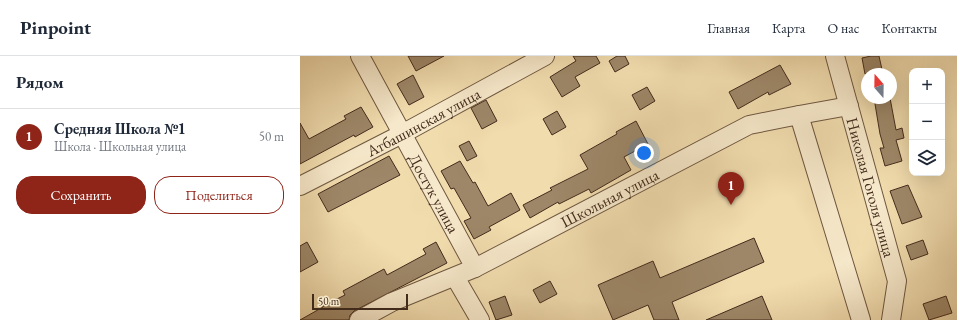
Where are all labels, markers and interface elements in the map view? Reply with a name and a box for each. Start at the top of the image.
text: Pinpoint [20,15,91,40]
text: Главная [707,19,750,37]
text: Карта [772,19,805,37]
text: О нас [827,19,859,37]
text: Контакты [881,19,937,37]
north arrow [861,68,897,104]
map controls [909,68,945,176]
button: + [909,68,945,104]
text: Рядом [16,71,64,93]
street label: Атбашинская улица [362,82,485,161]
button: − [909,104,945,140]
street label: Николая Гоголя улица [842,115,901,260]
text: Средняя Школа №1 [54,119,186,138]
text: 1 [26,128,32,145]
text: 50 m [259,128,284,145]
text: Школа · Школьная улица [54,138,186,155]
button: layers [909,140,945,176]
your location [634,143,654,163]
street label: Достук улица [404,150,465,237]
street label: Школьная улица [557,163,663,232]
pin: 1 [718,172,744,205]
button: Сохранить [16,176,146,214]
button: Поделиться [154,176,284,214]
scale bar [312,292,408,311]
text: 50 m [318,294,339,308]

